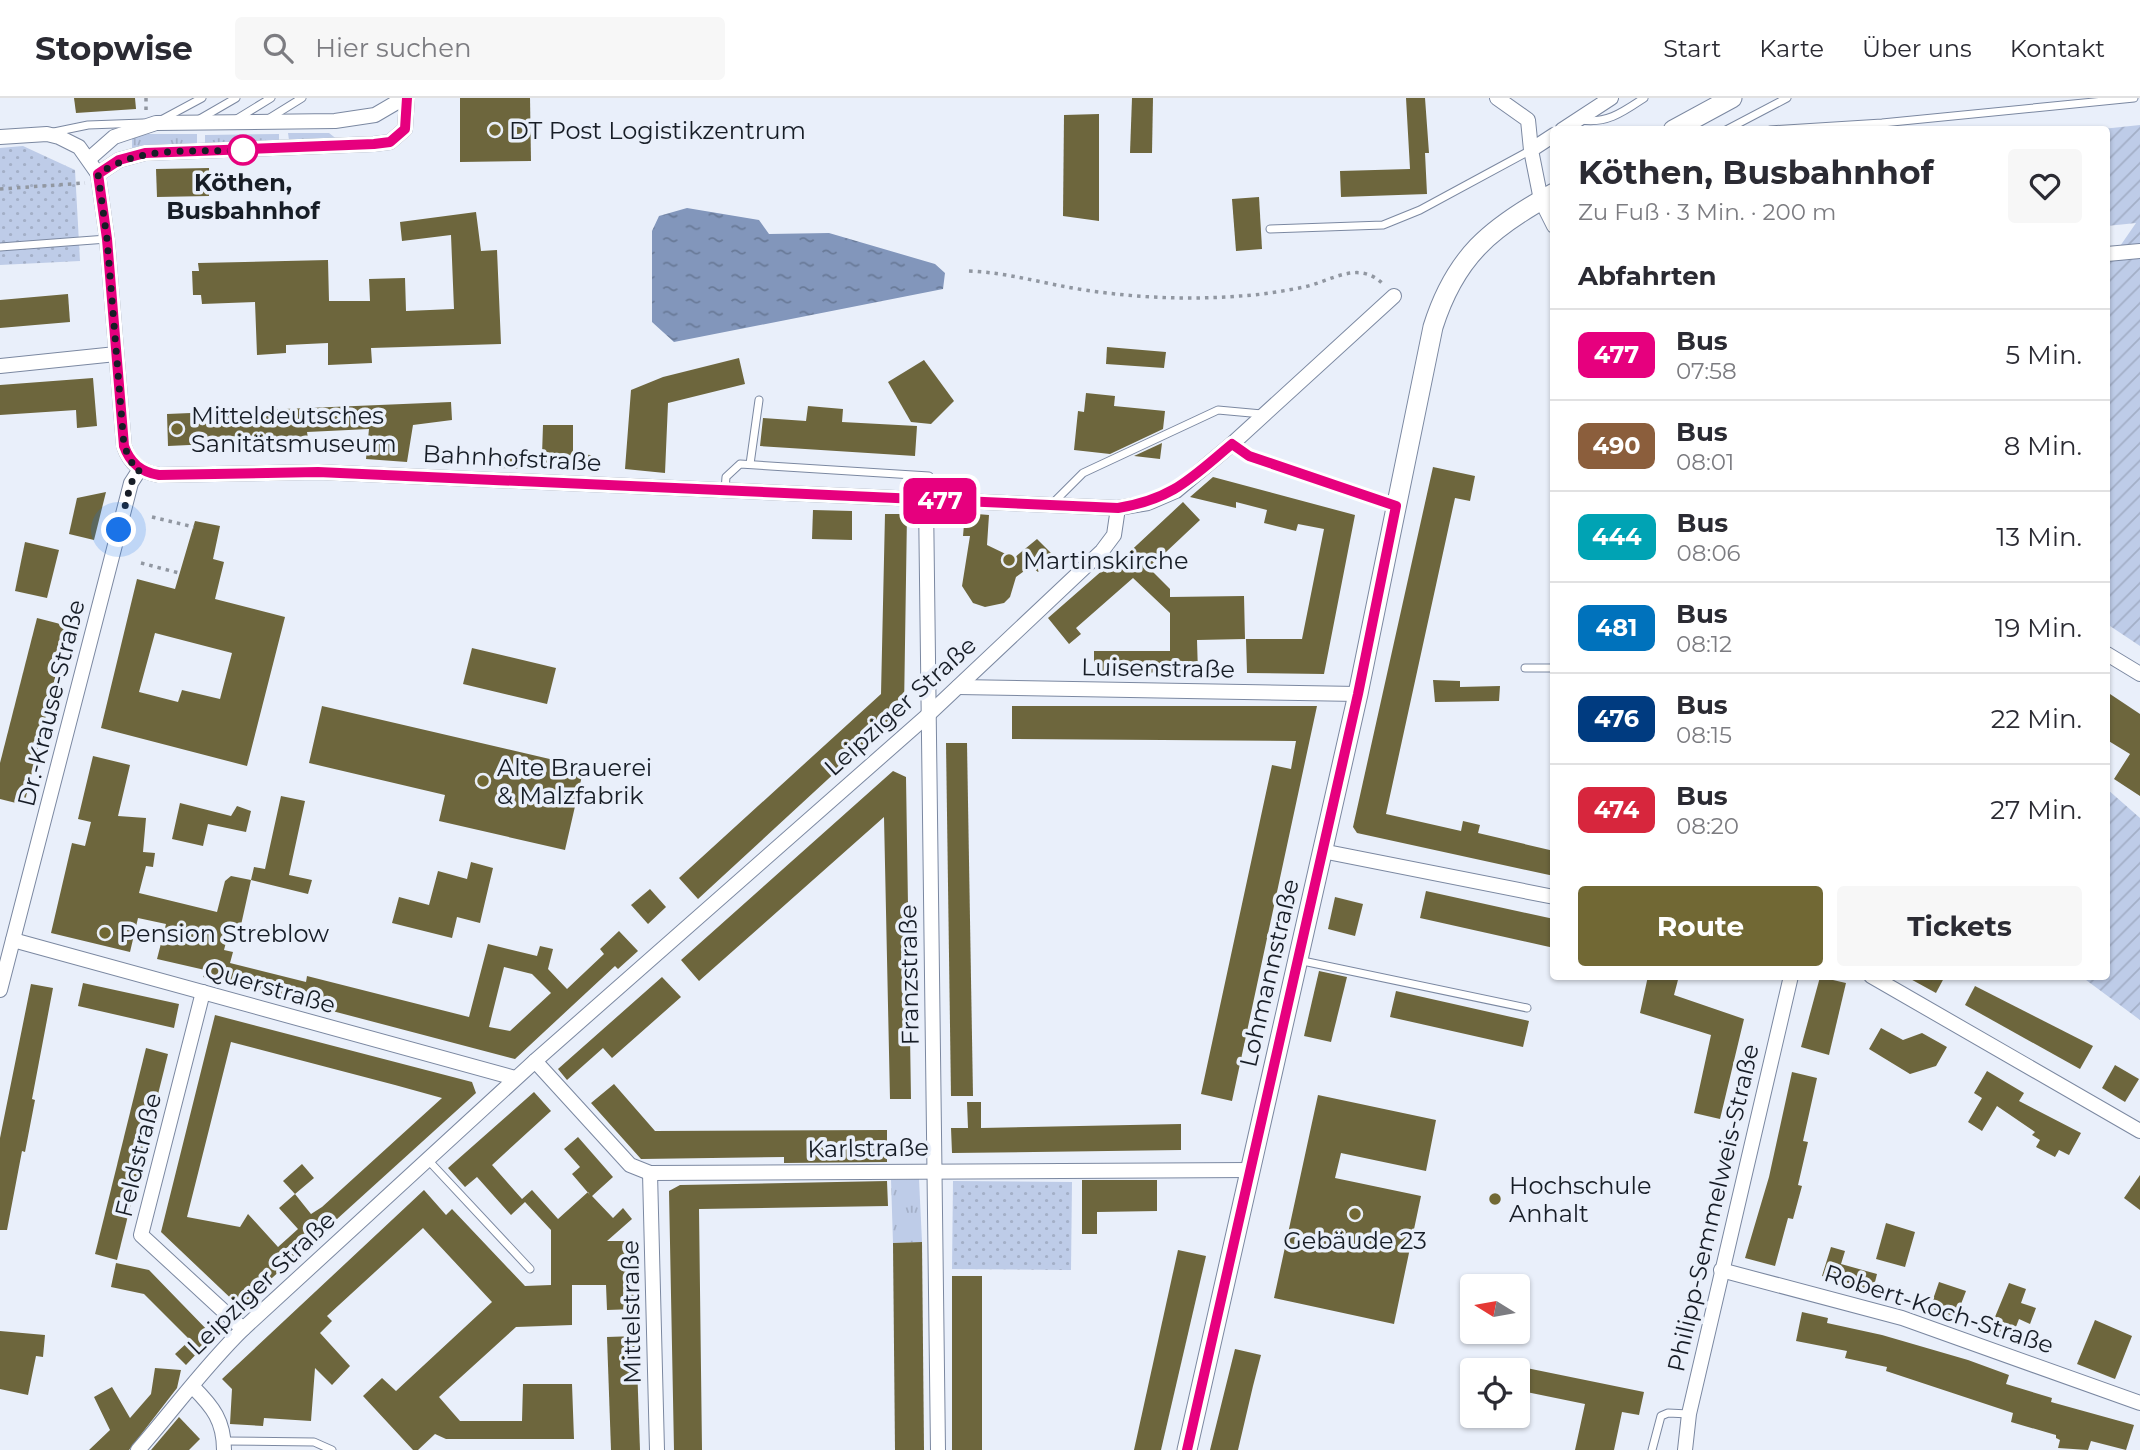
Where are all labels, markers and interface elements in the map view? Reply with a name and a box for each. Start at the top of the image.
search box [235,17,725,80]
text: Stopwise [35,28,193,68]
icon: search [259,29,297,67]
text: Hier suchen [315,32,471,64]
text: Start [1663,34,1721,63]
text: Karte [1759,34,1824,63]
text: Über uns [1862,34,1972,63]
text: Kontakt [2010,34,2105,63]
place label: DT Post Logistikzentrum [509,116,806,145]
marker: DT Post Logistikzentrum [487,122,503,138]
marker: Köthen, Busbahnhof [228,135,258,165]
button: heart [2008,149,2082,223]
text: Köthen, Busbahnhof [1578,152,1933,192]
place label: Köthen, Busbahnhof [166,168,322,225]
text: Zu Fuß · 3 Min. · 200 m [1578,198,1836,226]
text: Abfahrten [1578,260,1717,292]
text: Bus [1676,325,1728,357]
text: 5 Min. [2006,339,2082,371]
text: 477 [1594,340,1639,369]
text: 07:58 [1676,357,1737,385]
place label: Mitteldeutsches Sanitätsmuseum [191,401,397,458]
text: Bus [1676,416,1728,448]
marker: Mitteldeutsches Sanitätsmuseum [169,421,185,437]
text: 8 Min. [2004,430,2082,462]
text: 490 [1592,431,1641,460]
street label: Bahnhofstraße [422,439,602,477]
text: 08:01 [1676,448,1734,476]
line badge: 477 [900,478,980,524]
text: 477 [917,486,963,515]
text: Bus [1677,507,1728,539]
your location [101,512,136,547]
text: 13 Min. [1996,521,2082,553]
text: 444 [1592,522,1642,551]
text: 08:06 [1677,539,1741,567]
place label: Martinskirche [1023,546,1188,575]
marker: Martinskirche [1001,552,1017,568]
street label: Dr.-Krause-Straße [11,597,91,809]
text: Bus [1676,598,1728,630]
text: 19 Min. [1995,612,2082,644]
text: 481 [1595,613,1638,642]
street label: Leipziger Straße [818,630,982,782]
text: 08:12 [1676,630,1732,658]
street label: Luisenstraße [1081,652,1235,684]
text: Bus [1676,689,1728,721]
text: 22 Min. [1991,703,2082,735]
text: 476 [1594,704,1639,733]
text: 08:15 [1676,721,1732,749]
place label: Alte Brauerei & Malzfabrik [497,753,652,810]
marker: Alte Brauerei & Malzfabrik [475,773,491,789]
text: Bus [1676,780,1728,812]
text: 27 Min. [1990,794,2082,826]
text: 474 [1594,795,1639,824]
text: 08:20 [1676,812,1739,840]
street label: Lohmannstraße [1233,876,1305,1070]
button: Route [1578,886,1823,966]
button: Tickets [1837,886,2082,966]
street label: Franzstraße [893,904,925,1046]
place label: Pension Streblow [119,919,329,948]
marker: Pension Streblow [97,925,113,941]
street label: Querstraße [201,954,339,1020]
street label: Philipp-Semmelweis-Straße [1661,1041,1765,1375]
street label: Feldstraße [109,1090,167,1220]
street label: Karlstraße [807,1132,929,1164]
place label: Hochschule Anhalt [1509,1171,1651,1228]
marker: Hochschule Anhalt [1487,1191,1503,1207]
street label: Leipziger Straße [181,1205,341,1361]
marker: Gebäude 23 [1347,1206,1363,1222]
place label: Gebäude 23 [1283,1226,1427,1255]
street label: Mittelstraße [615,1240,647,1384]
street label: Robert-Koch-Straße [1821,1258,2057,1360]
north arrow [1460,1274,1530,1344]
map controls [1460,1274,1530,1428]
button: locate [1460,1358,1530,1428]

